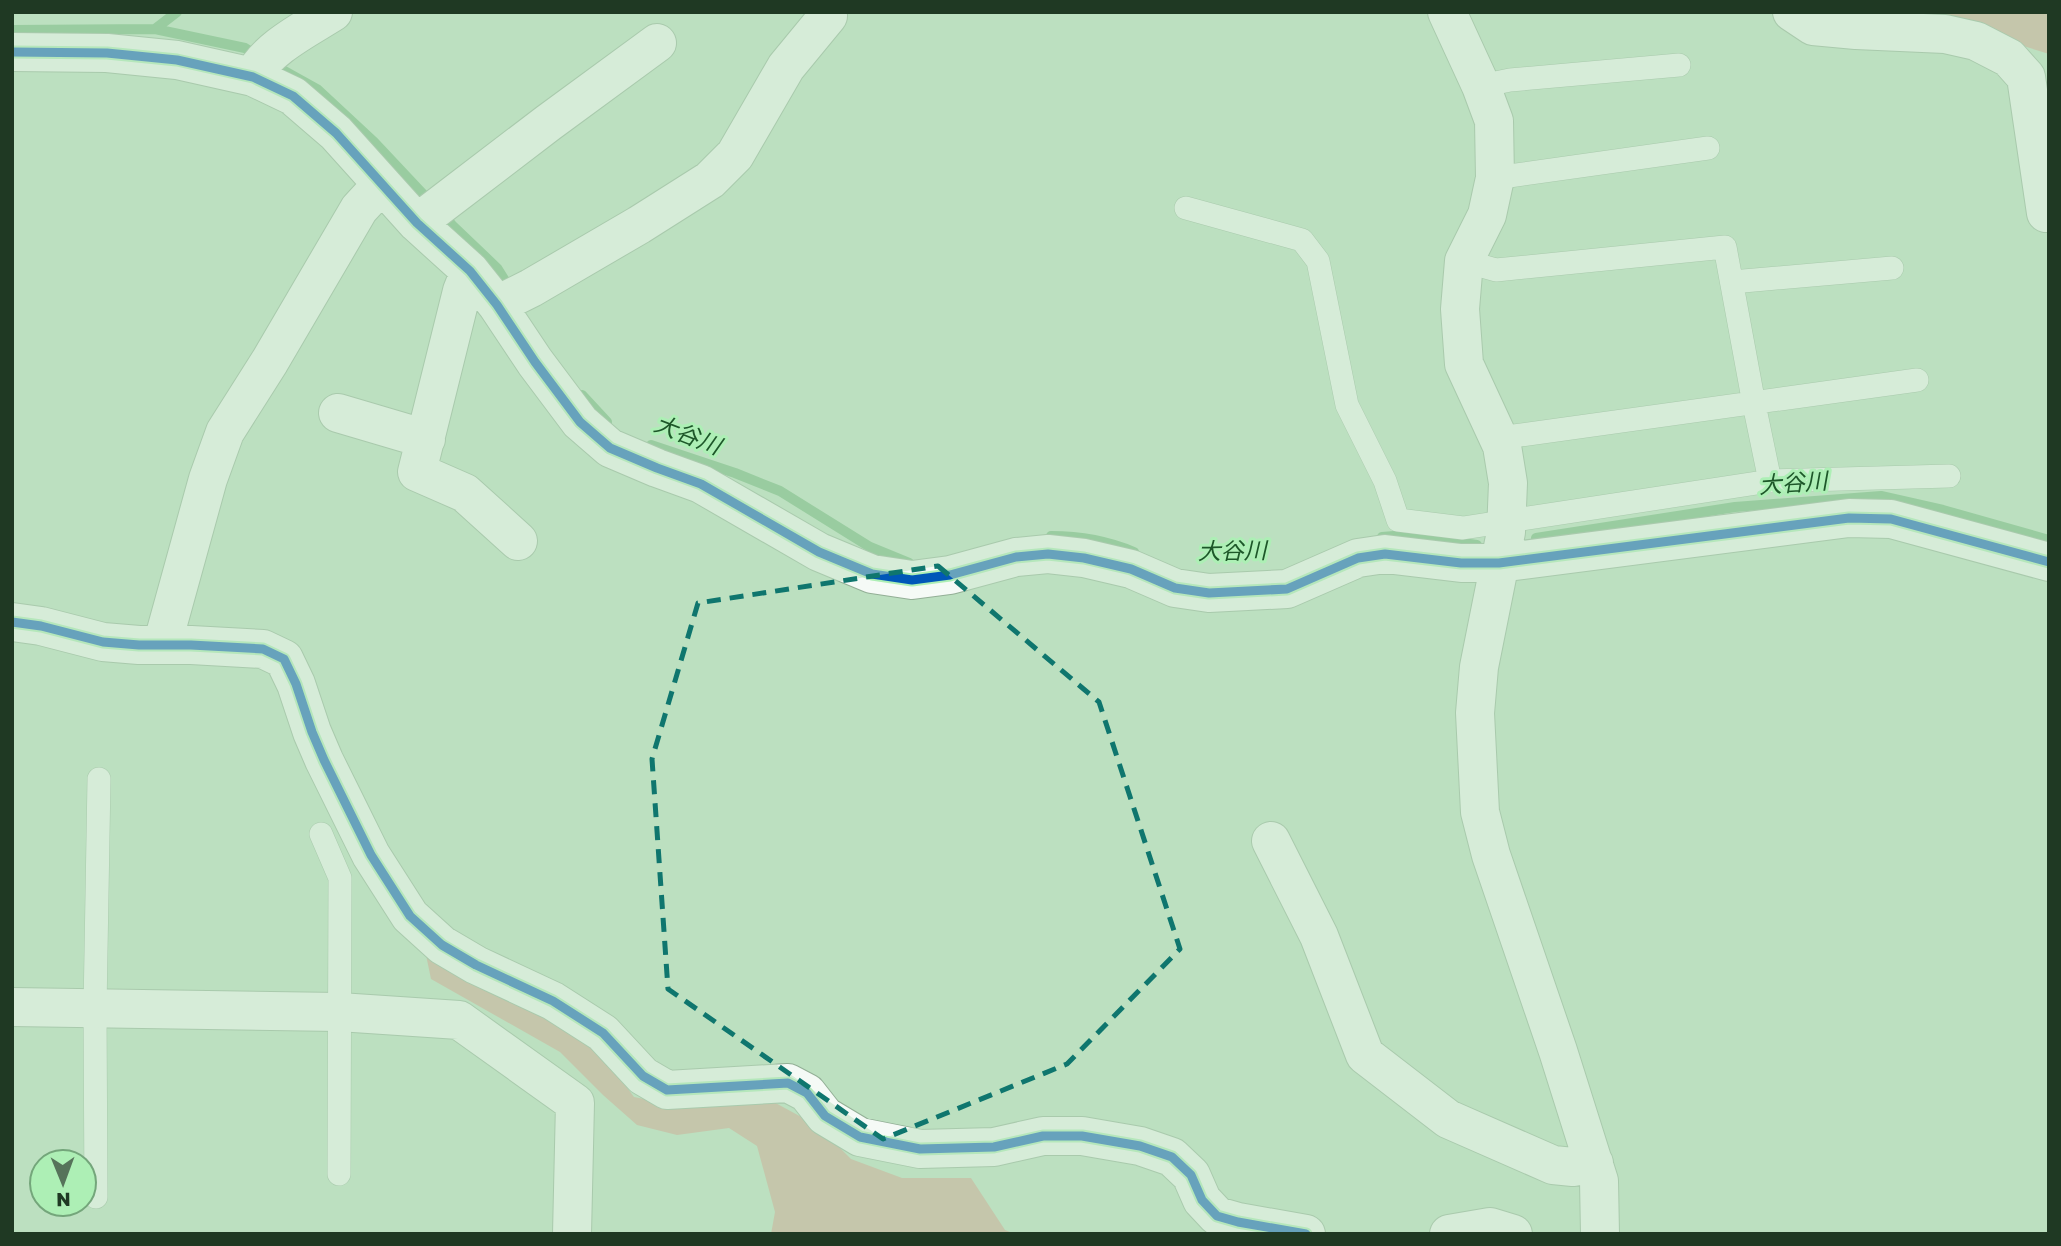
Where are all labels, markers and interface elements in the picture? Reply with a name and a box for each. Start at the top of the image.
water label: 大谷川 [651,409,728,461]
water label: 大谷川 [1758,465,1831,498]
water label: 大谷川 [1197,535,1270,565]
north arrow [28,1148,98,1218]
text: N [56,1189,71,1212]

